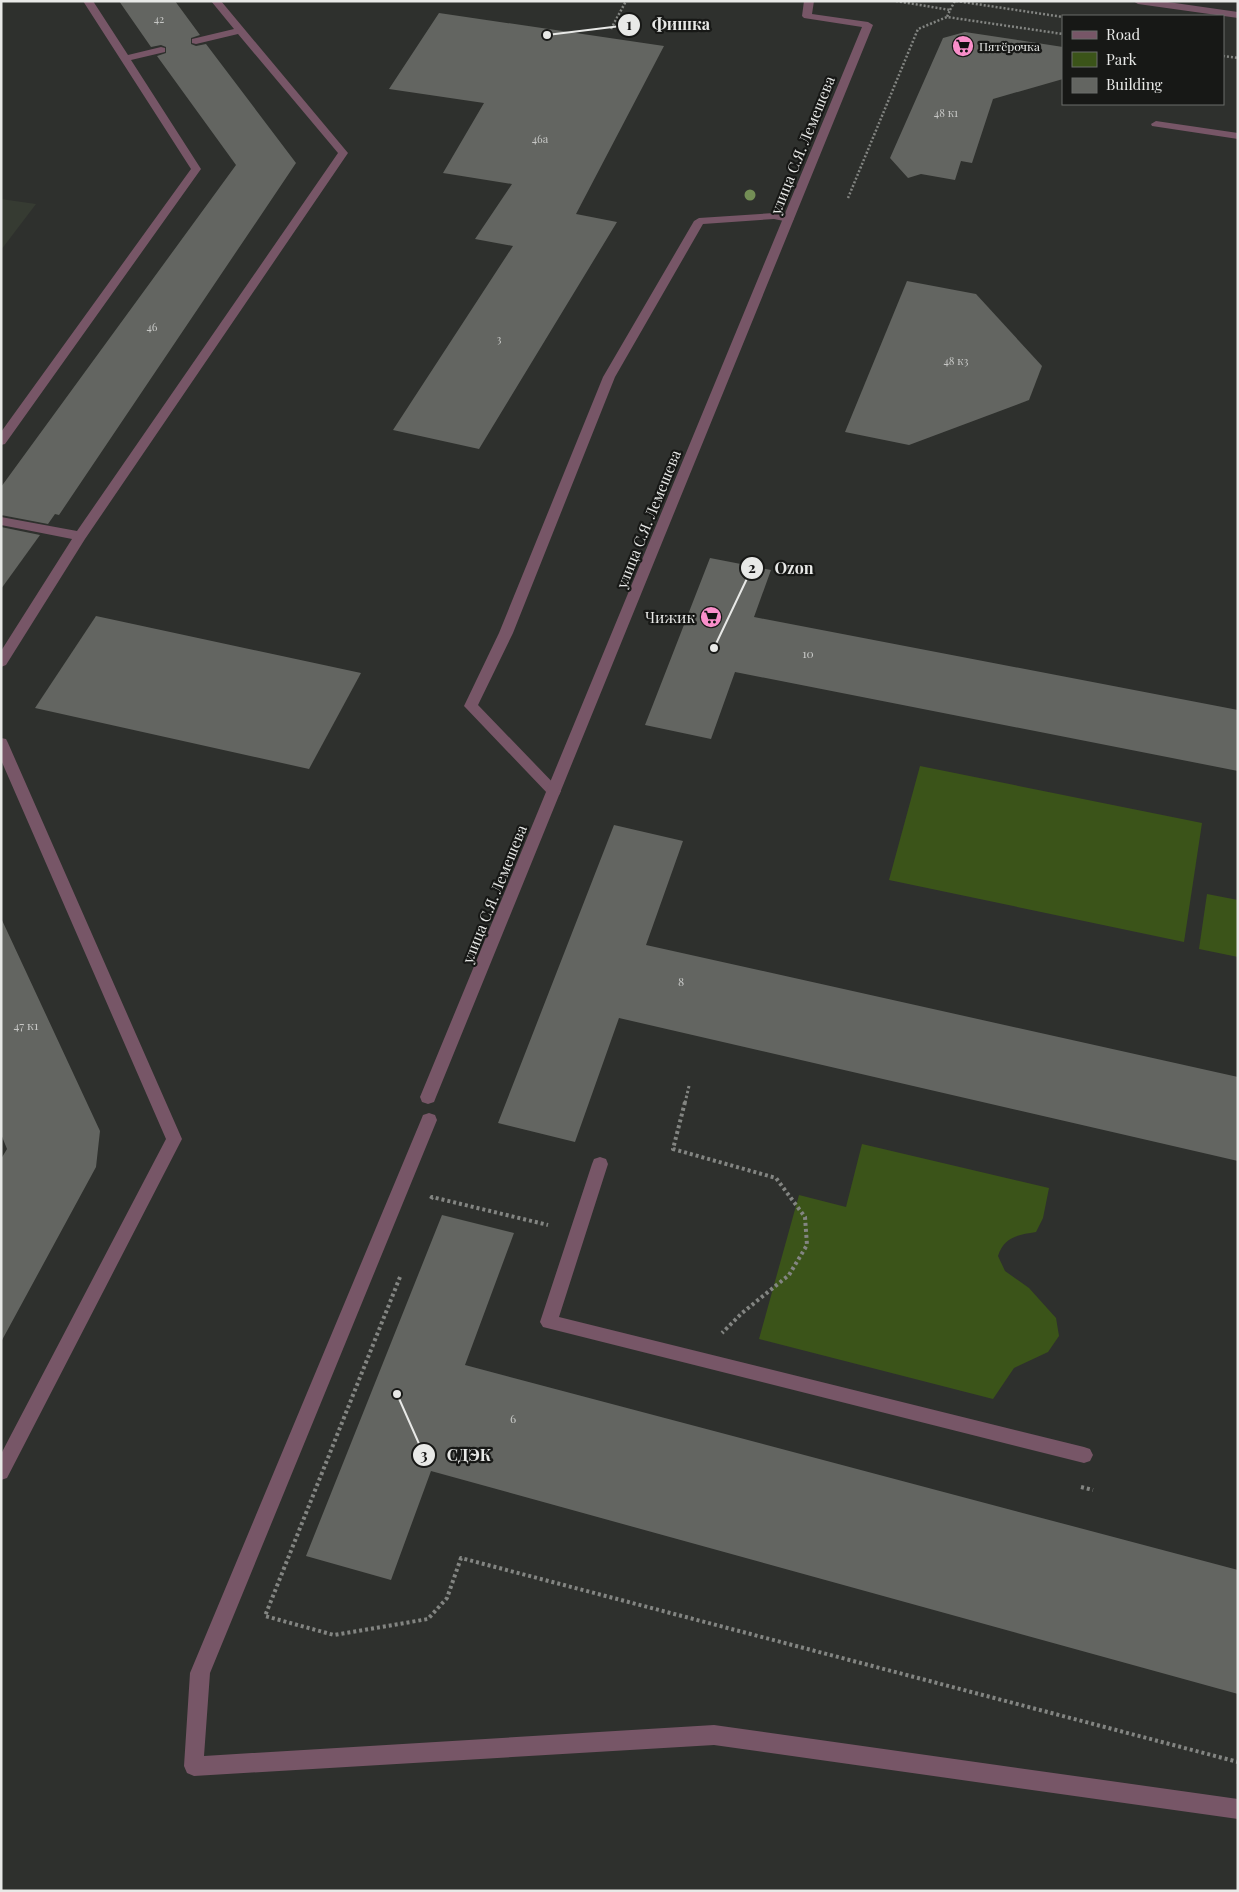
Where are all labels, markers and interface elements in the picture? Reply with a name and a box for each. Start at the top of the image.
callout: Фишка [616,9,720,40]
house number: 42 [154,11,164,26]
text: Фишка [652,13,711,34]
text: 1 [626,14,632,34]
legend [1062,15,1224,105]
text: Road [1106,24,1140,44]
supermarket icon: Пятёрочка [951,34,975,58]
place label: Пятёрочка [979,38,1040,54]
text: Park [1106,49,1138,69]
street label: улица С.Я. Лемешева [765,72,839,218]
text: Building [1106,74,1163,94]
house number: 48 к1 [934,105,958,120]
house number: 46а [532,131,549,146]
house number: 46 [146,319,158,334]
house number: 3 [497,331,502,346]
house number: 48 к3 [943,353,969,368]
street label: улица С.Я. Лемешева [611,446,685,592]
callout: Ozon [740,552,824,583]
text: 2 [748,557,756,577]
text: Ozon [774,557,814,578]
supermarket icon: Чижик [699,605,723,629]
place label: Чижик [645,607,695,627]
house number: 10 [802,645,814,661]
street label: улица С.Я. Лемешева [457,821,531,967]
house number: 8 [678,973,684,989]
house number: 47 к1 [14,1017,39,1033]
house number: 6 [510,1410,516,1426]
callout: СДЭК [412,1440,501,1471]
text: 3 [420,1444,428,1464]
text: СДЭК [447,1444,492,1465]

